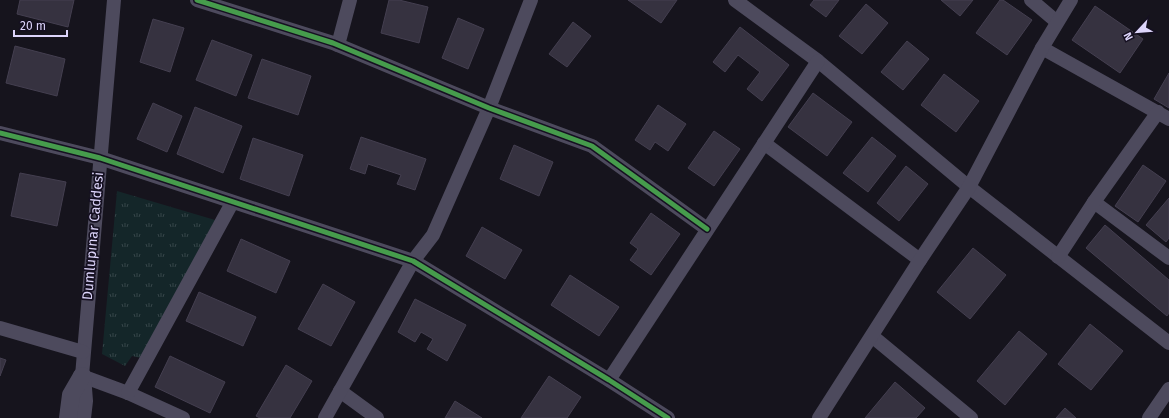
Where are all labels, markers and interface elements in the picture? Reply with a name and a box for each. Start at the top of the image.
scale bar [14,12,67,38]
north arrow [1117,12,1157,52]
text: 20 m [20,19,46,33]
text: N [1121,30,1136,42]
street label: Dumlupınar Caddesi [79,171,107,301]

